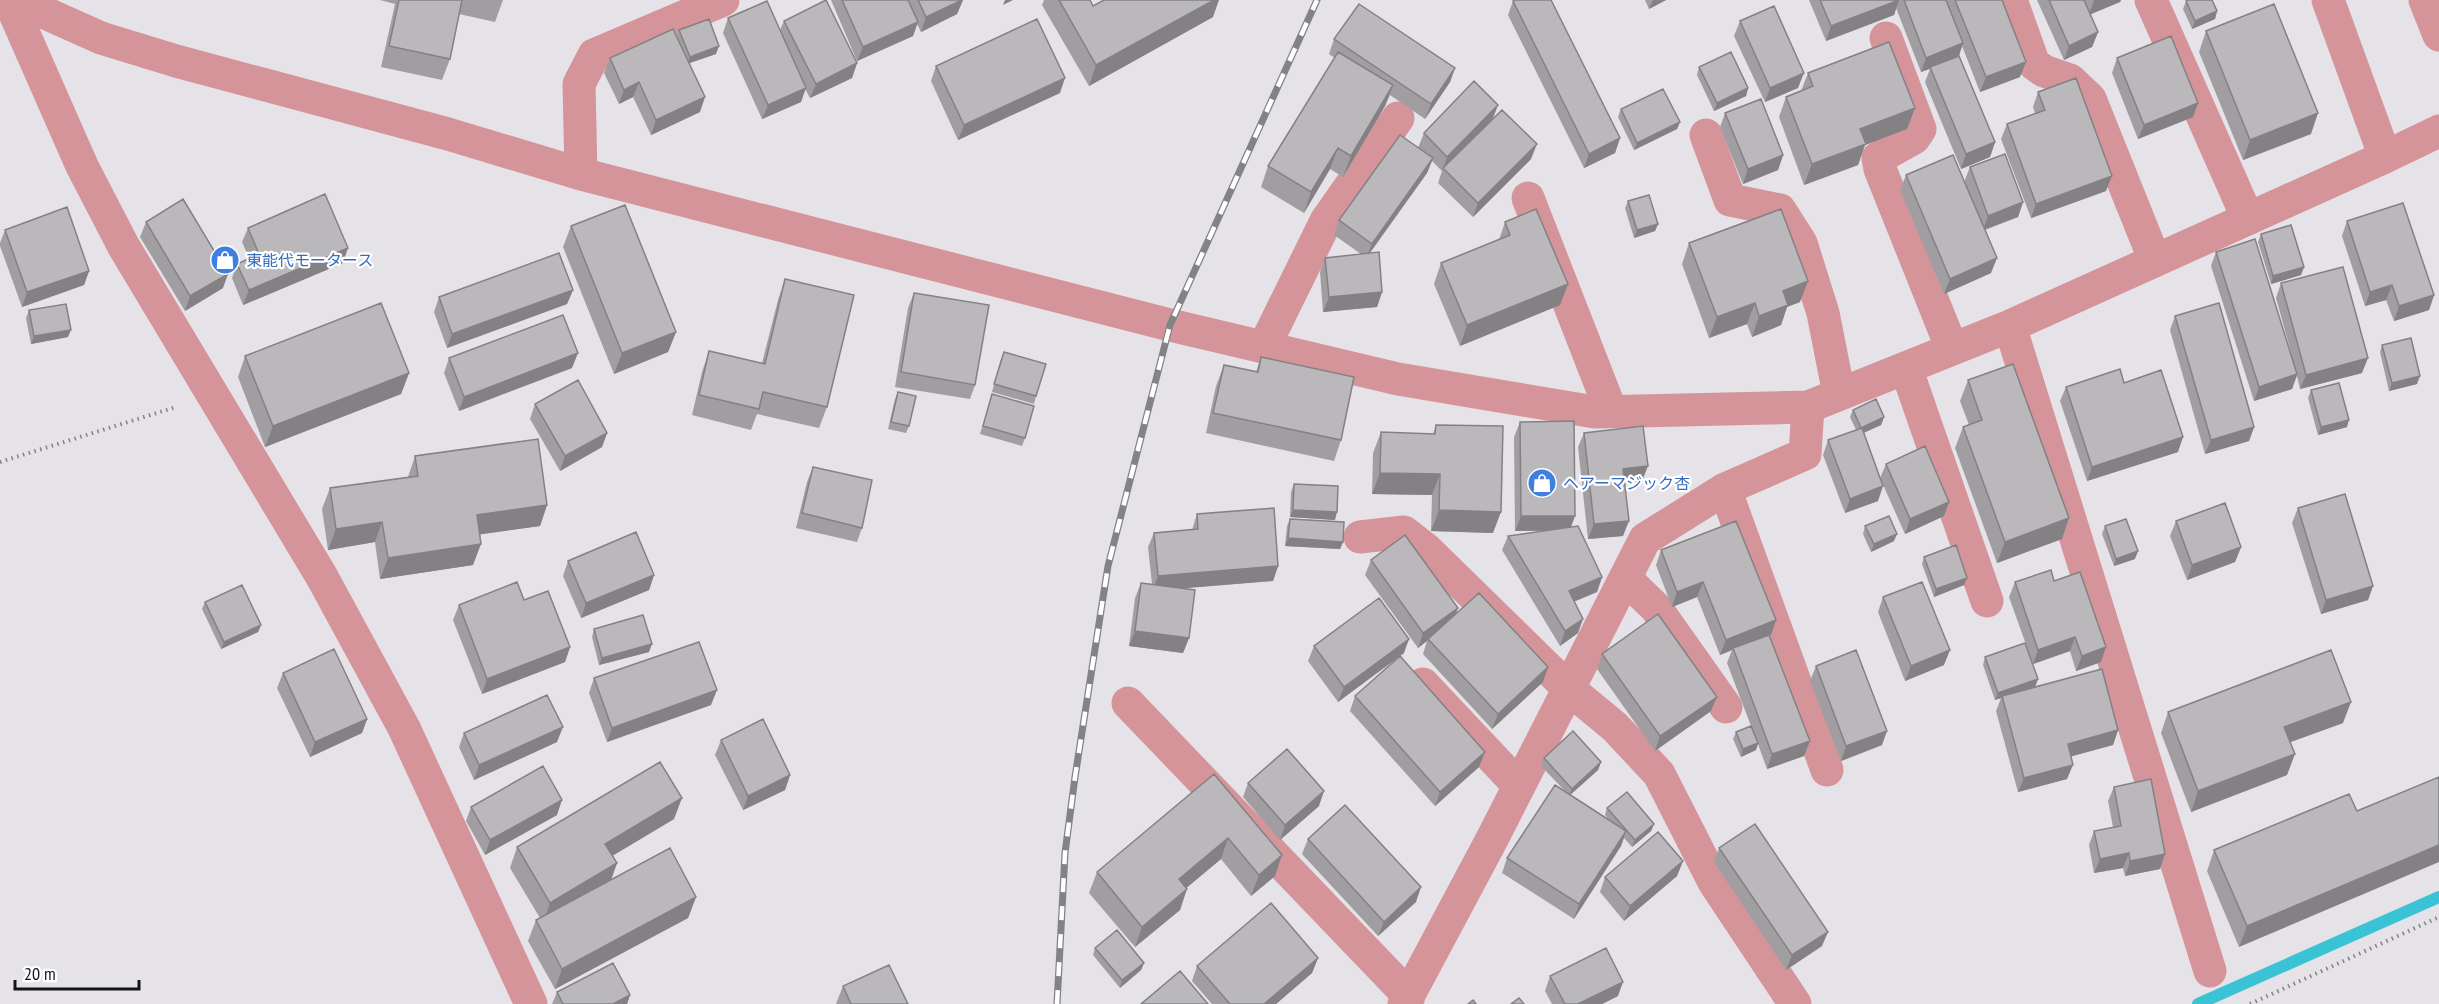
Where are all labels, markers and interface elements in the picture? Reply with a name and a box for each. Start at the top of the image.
shop icon: 東能代モータース [209,244,241,276]
place label: 東能代モータース [246,250,373,270]
shop icon: ヘアーマジック杏 [1526,467,1558,499]
place label: ヘアーマジック杏 [1563,473,1690,493]
scale bar [15,953,140,991]
text: 20 m [24,962,56,985]

